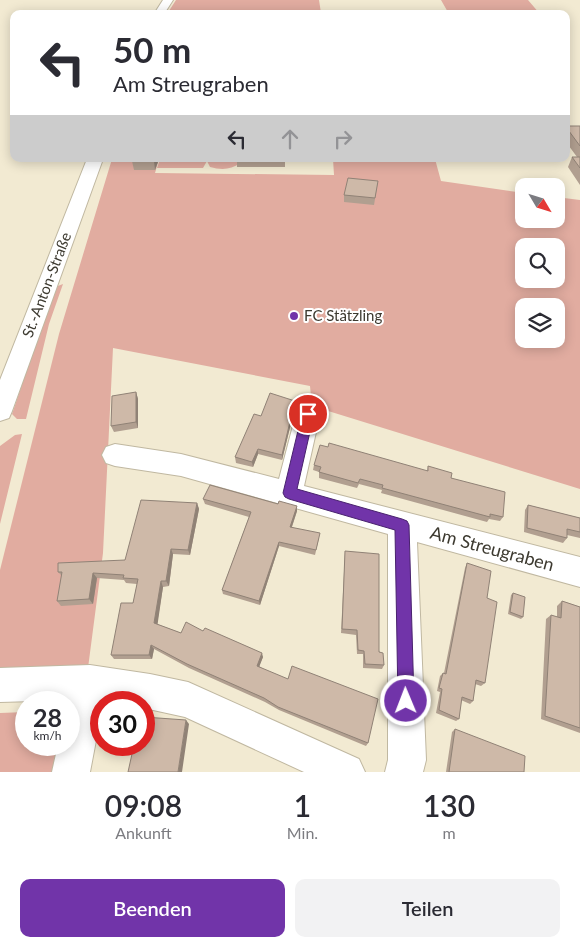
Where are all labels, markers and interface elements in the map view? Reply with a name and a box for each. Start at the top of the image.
text: 50 m [113,28,191,70]
icon: left [30,30,95,95]
text: Am Streugraben [113,70,269,97]
icon: left [223,125,251,153]
icon: ahead [276,125,304,153]
icon: right [329,125,357,153]
north arrow [515,178,565,228]
map controls [515,178,565,348]
street label: St.-Anton-Straße [18,230,74,340]
button: search [515,238,565,288]
button: layers [515,298,565,348]
place label: FC Stätzling [304,306,382,324]
marker: FC Stätzling [288,310,300,322]
pin [287,393,329,435]
icon: arrive [294,400,322,428]
street label: Am Streugraben [428,521,557,575]
position arrow [379,674,431,726]
speed limit sign: 30 [90,691,155,756]
text: 28 [33,702,62,732]
text: km/h [33,728,62,743]
text: 09:08 [105,787,182,823]
text: 1 [294,787,311,823]
text: 130 [423,787,475,823]
text: Ankunft [115,823,172,842]
text: Min. [287,823,318,842]
text: m [442,823,456,842]
button: Beenden [20,879,285,937]
button: Teilen [295,879,560,937]

